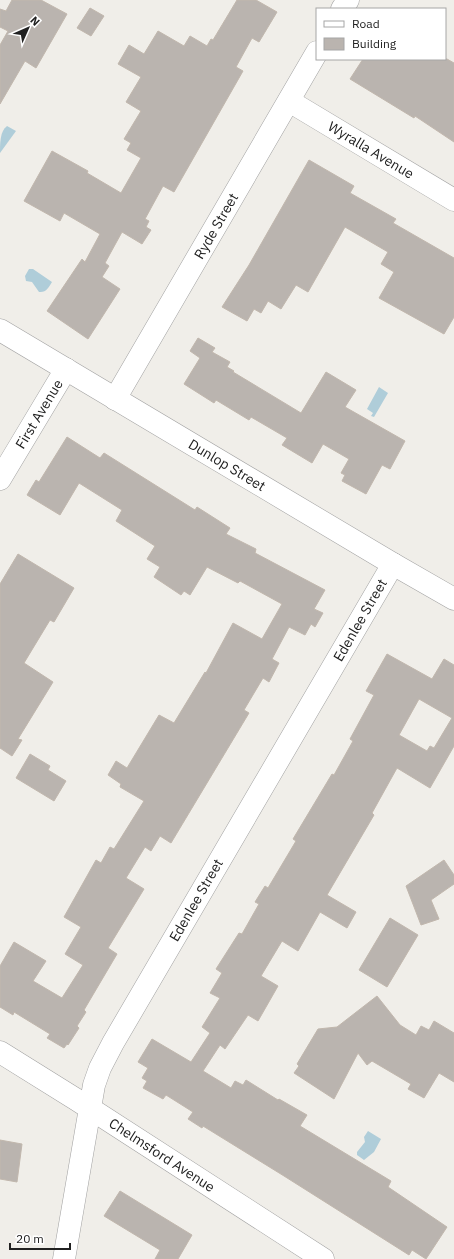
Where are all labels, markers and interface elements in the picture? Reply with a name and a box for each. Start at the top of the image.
north arrow [8,8,48,48]
legend [316,8,446,60]
text: N [27,13,43,29]
text: Road [352,16,380,31]
text: Building [352,36,397,51]
street label: Wyralla Avenue [325,117,418,183]
street label: Ryde Street [190,190,242,262]
street label: First Avenue [11,376,67,452]
street label: Dunlop Street [185,435,269,495]
street label: Edenlee Street [329,575,391,665]
street label: Edenlee Street [165,855,227,945]
street label: Chelmsford Avenue [106,1114,219,1196]
scale bar [10,1225,70,1251]
text: 20 m [16,1231,44,1246]

